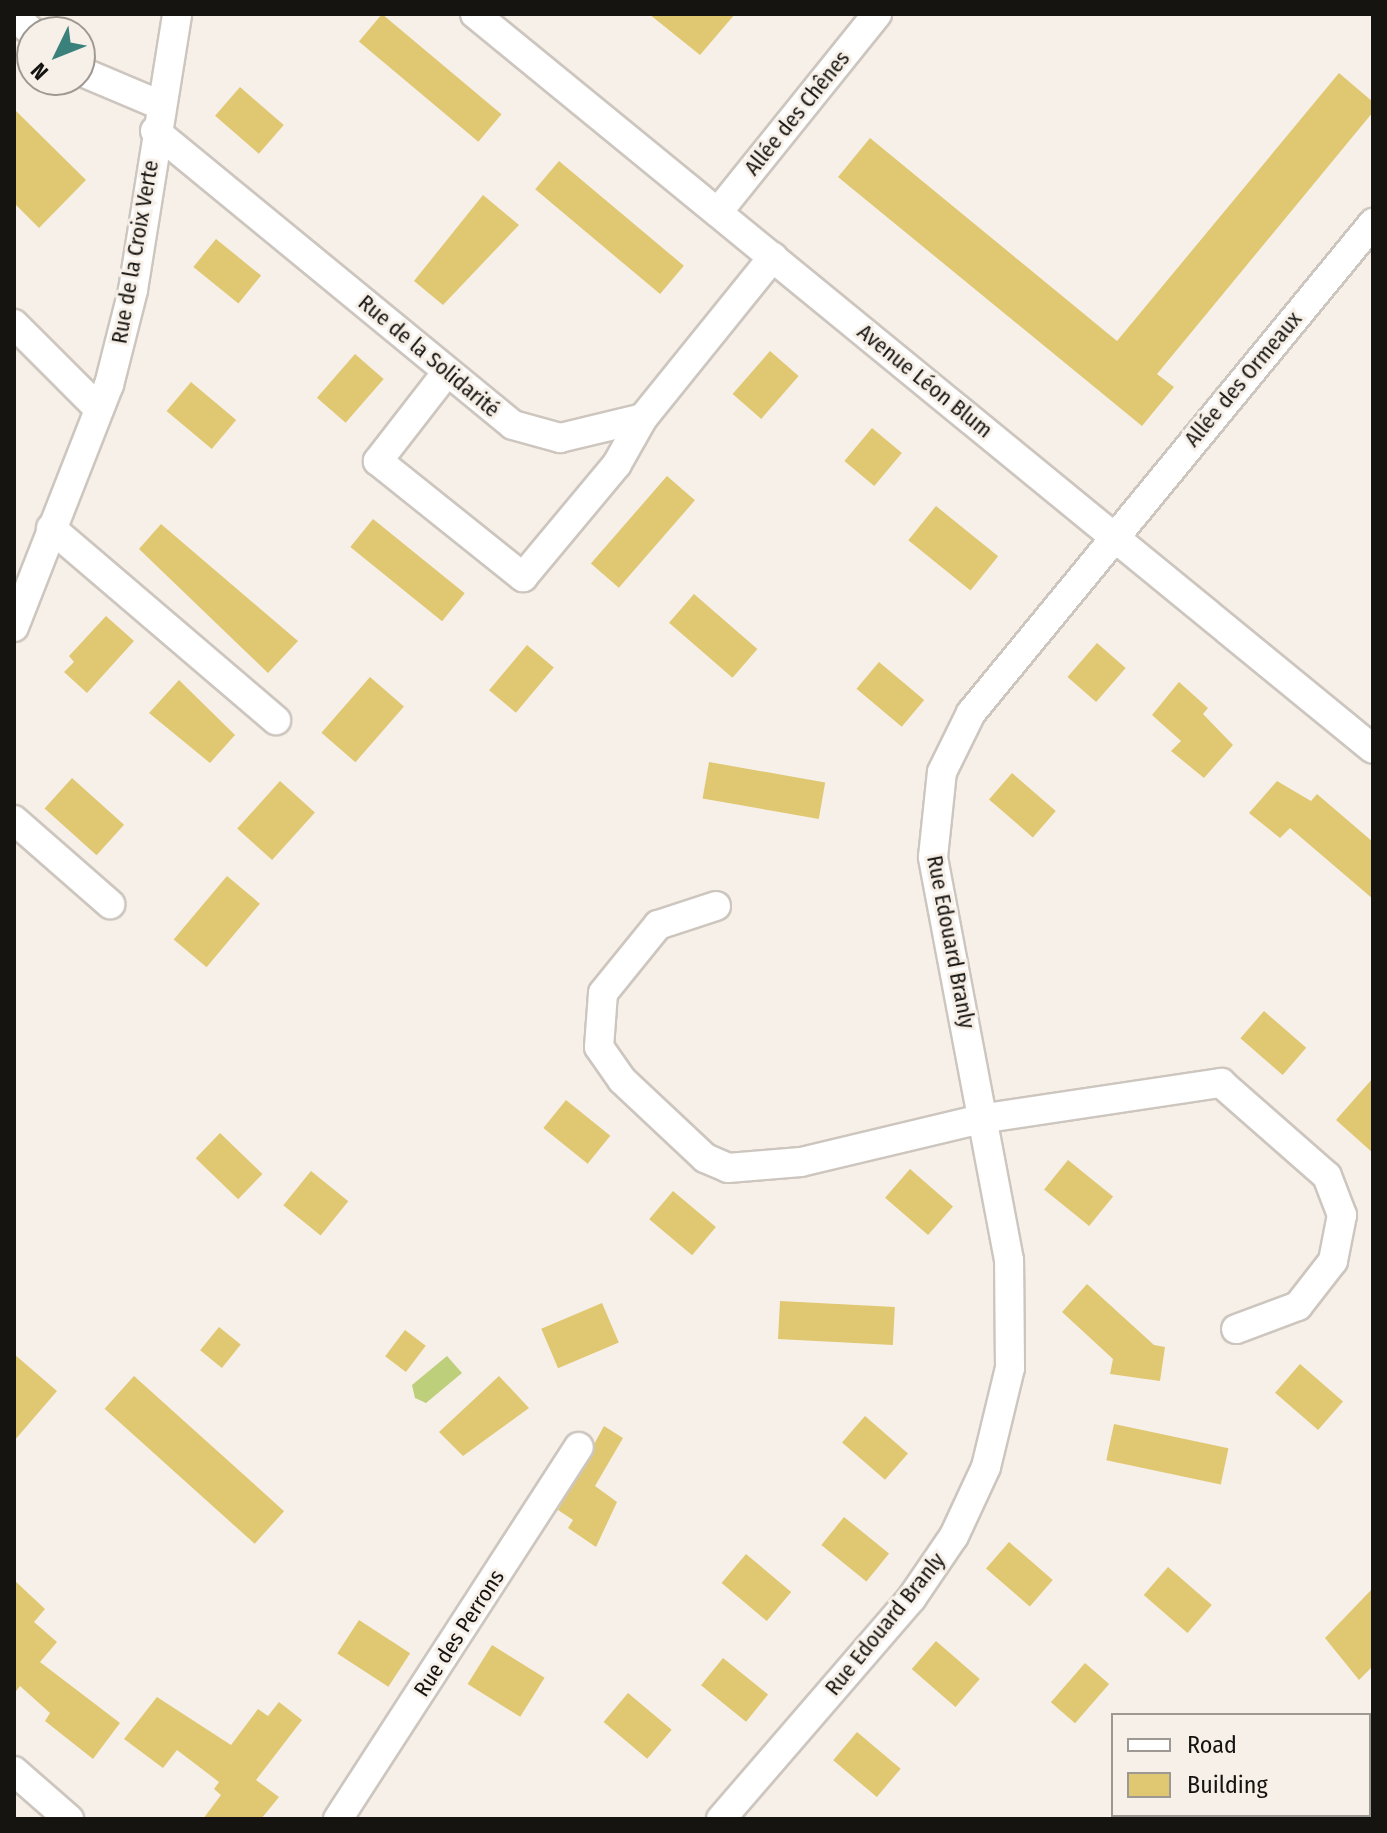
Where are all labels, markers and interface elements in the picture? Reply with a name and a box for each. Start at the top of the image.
north arrow [16,16,96,96]
street label: Allée des Chênes [739,45,855,181]
text: N [25,57,54,85]
street label: Rue de la Croix Verte [106,158,164,346]
street label: Rue de la Solidarité [353,289,505,423]
street label: Allée des Ormeaux [1179,306,1307,452]
street label: Avenue Léon Blum [852,319,998,443]
street label: Rue Edouard Branly [921,853,981,1031]
street label: Rue Edouard Branly [819,1547,951,1701]
street label: Rue des Perrons [408,1565,510,1701]
legend [1111,1713,1371,1817]
text: Road [1187,1731,1237,1759]
text: Building [1187,1771,1268,1799]

